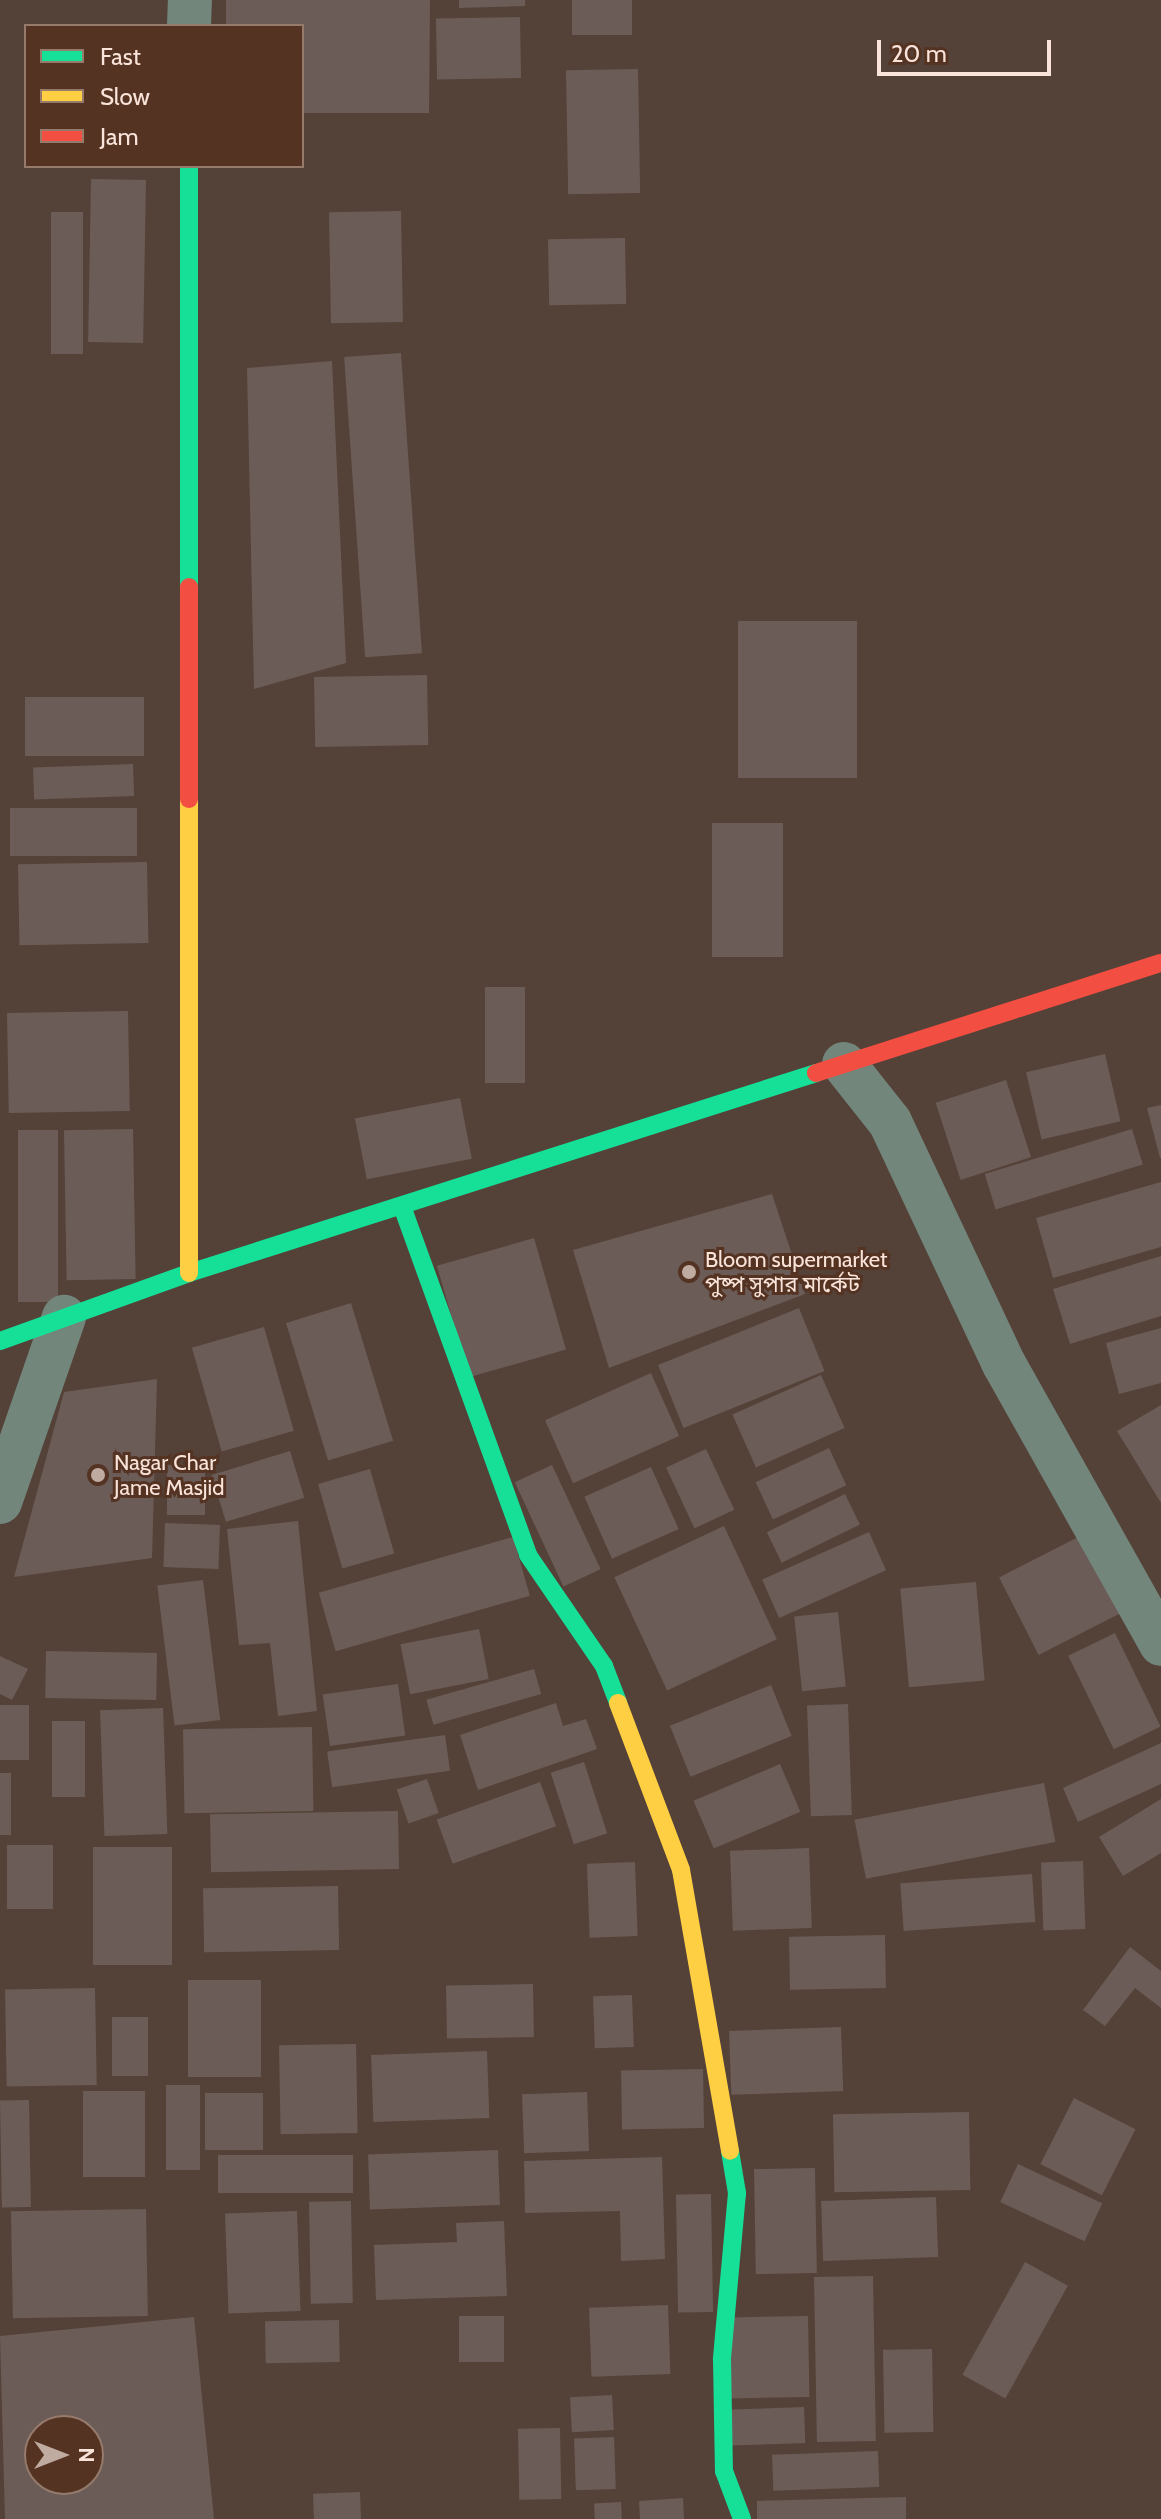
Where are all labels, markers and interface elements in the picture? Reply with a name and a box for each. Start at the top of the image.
legend [24,24,304,168]
scale bar [881,24,1055,74]
text: 20 m [891,39,947,68]
text: Fast [100,42,141,71]
text: Slow [100,82,150,111]
text: Jam [100,122,138,151]
place label: Bloom supermarket পুষ্প সুপার মার্কেট [705,1246,887,1298]
marker: Bloom supermarket পুষ্প সুপার মার্কেট [680,1263,698,1281]
place label: Nagar Char Jame Masjid [114,1449,224,1500]
marker: Nagar Char Jame Masjid [89,1466,107,1484]
north arrow [24,2415,104,2495]
text: N [73,2447,100,2463]

